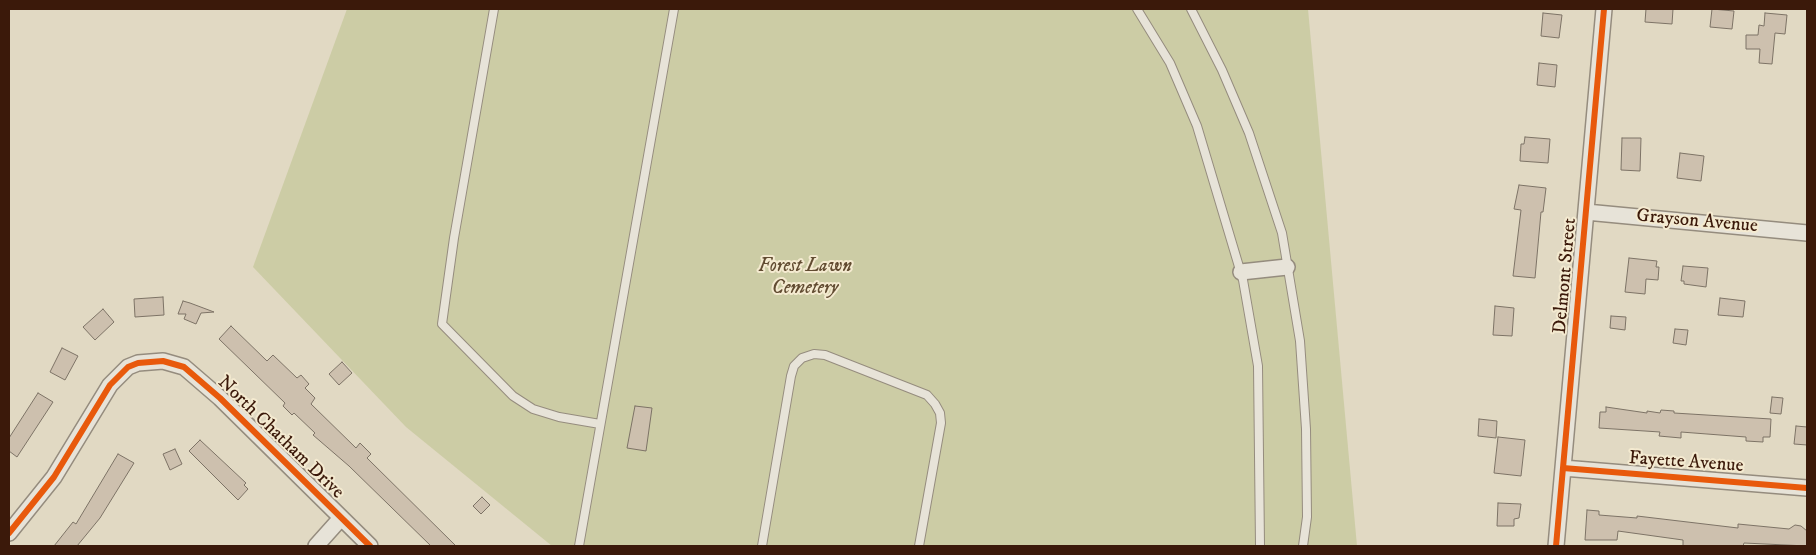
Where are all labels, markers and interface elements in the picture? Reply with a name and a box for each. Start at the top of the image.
street label: Grayson Avenue [1635,205,1759,239]
street label: Delmont Street [1550,217,1582,335]
park label: Forest Lawn Cemetery [758,256,852,300]
street label: North Chatham Drive [212,372,348,504]
street label: Fayette Avenue [1628,448,1744,478]

